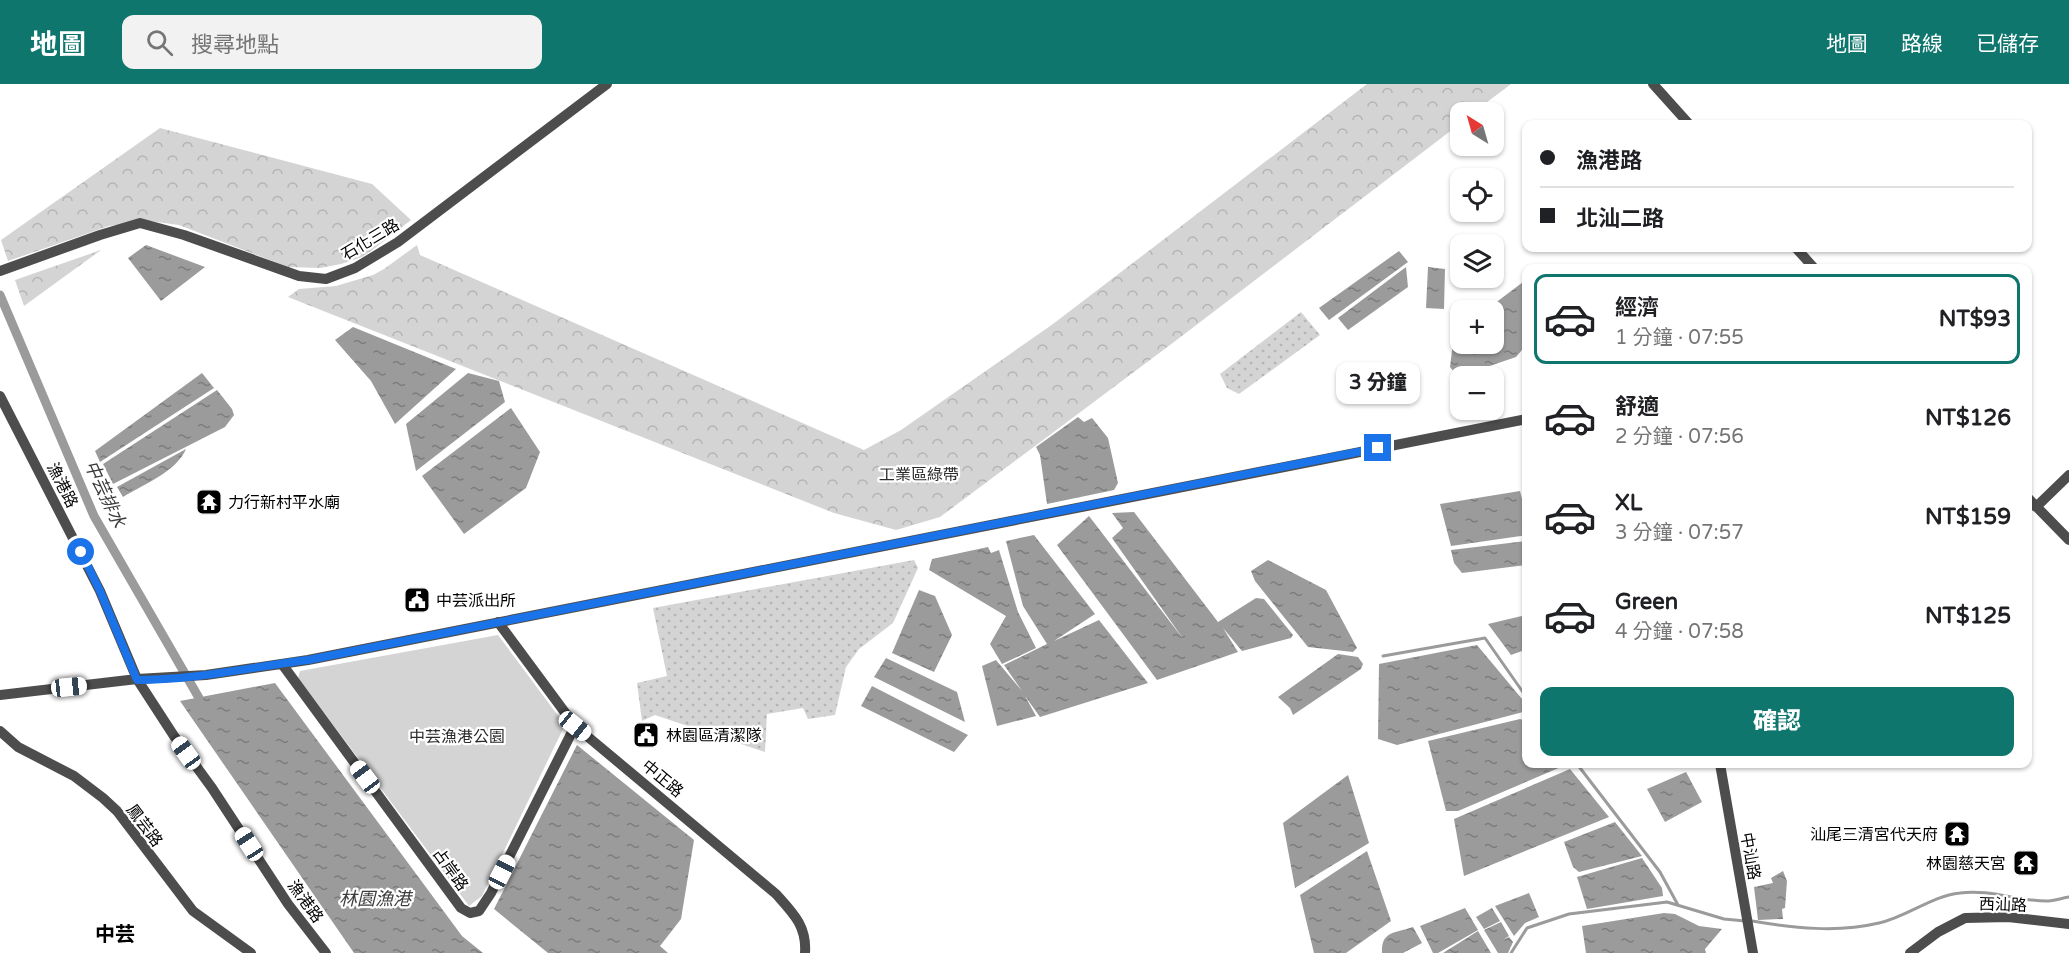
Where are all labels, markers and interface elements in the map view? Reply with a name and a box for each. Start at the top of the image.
search box [122,15,542,69]
icon: search [143,26,176,59]
text: 地圖 [30,28,86,62]
text: 搜尋地點 [191,32,279,58]
text: 地圖 [1826,32,1868,57]
text: 路線 [1901,32,1943,57]
text: 已儲存 [1976,32,2039,57]
north arrow [1450,102,1504,156]
map controls [1450,102,1504,420]
text: 漁港路 [1576,148,1642,174]
button: locate [1450,168,1504,222]
text: 北汕二路 [1576,206,1664,232]
street label: 石化三路 [338,215,403,265]
button: layers [1450,234,1504,288]
icon: car [1543,292,1597,346]
text: 經濟 [1615,295,1659,321]
button: + [1450,300,1504,354]
text: NT$93 [1939,306,2011,332]
text: 1 分鐘 · 07:55 [1615,326,1744,350]
callout: 3 分鐘 [1336,361,1420,403]
button: − [1450,366,1504,420]
text: 3 分鐘 [1349,371,1407,395]
icon: car [1543,391,1597,445]
text: 舒適 [1615,394,1659,420]
text: NT$126 [1925,405,2011,431]
text: 2 分鐘 · 07:56 [1615,425,1744,449]
route end [1364,434,1391,461]
water label: 中芸排水 [80,457,131,532]
street label: 漁港路 [42,460,82,511]
park label: 工業區綠帶 [879,465,959,485]
temple icon: 力行新村平水廟 [194,487,224,517]
icon: car [1543,490,1597,544]
text: XL [1615,490,1642,516]
place label: 力行新村平水廟 [228,493,340,513]
text: NT$159 [1925,504,2011,530]
text: 3 分鐘 · 07:57 [1615,521,1744,545]
route start [67,538,94,565]
public building icon: 中芸派出所 [402,585,432,615]
icon: car [1543,589,1597,643]
text: Green [1615,589,1678,615]
place label: 中芸派出所 [436,591,516,611]
text: NT$125 [1925,603,2011,629]
text: 4 分鐘 · 07:58 [1615,620,1744,644]
car [50,676,88,698]
button: 確認 [1540,687,2014,756]
car [555,708,595,744]
public building icon: 林園區清潔隊 [631,720,661,750]
place label: 林園區清潔隊 [666,726,762,746]
park label: 中芸漁港公園 [409,727,505,747]
car [168,733,204,773]
street label: 中正路 [638,756,687,802]
car [347,757,383,797]
street label: 鳳芸路 [122,800,167,851]
temple icon: 汕尾三清宮代天府 [1942,819,1972,849]
car [232,824,266,864]
place label: 汕尾三清宮代天府 [1810,825,1938,845]
street label: 中汕路 [1736,831,1764,882]
street label: 占岸路 [428,844,472,895]
temple icon: 林園慈天宮 [2011,848,2041,878]
car [486,852,518,892]
place label: 林園慈天宮 [1926,854,2006,874]
street label: 漁港路 [283,876,327,927]
water label: 林園漁港 [339,888,414,910]
street label: 西汕路 [1979,894,2027,916]
district label: 中芸 [95,923,135,947]

